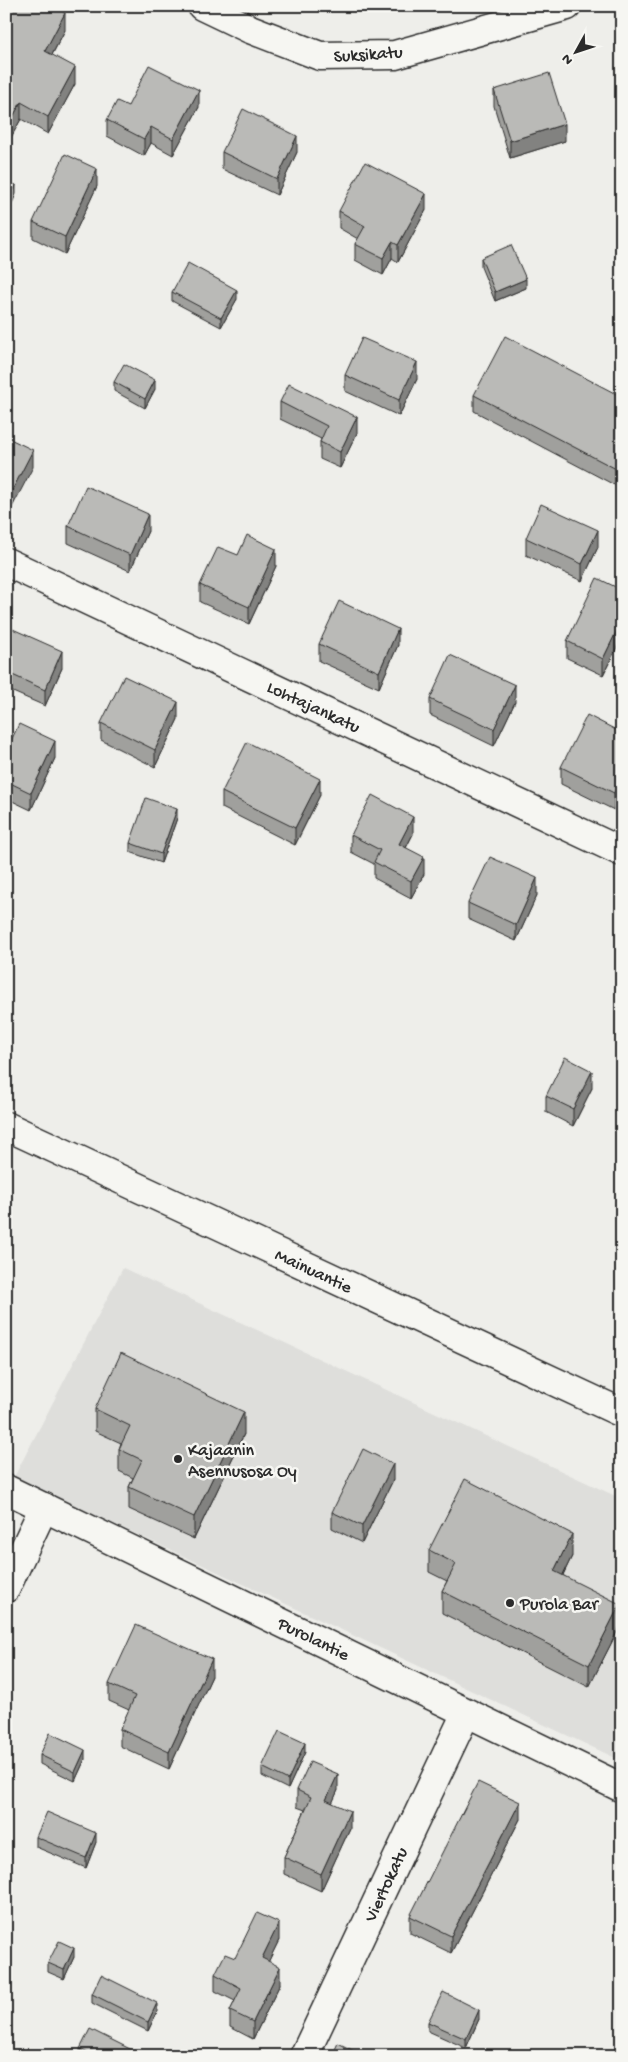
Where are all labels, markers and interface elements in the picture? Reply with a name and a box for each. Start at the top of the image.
north arrow [550,28,600,78]
street label: Suksikatu [333,43,404,68]
text: N [559,50,577,68]
street label: Lohtajankatu [263,678,363,739]
street label: Mainuantie [271,1245,355,1300]
place label: Kajaanin Asennusosa Oy [188,1441,297,1483]
marker: Kajaanin Asennusosa Oy [172,1453,184,1465]
place label: Purola Bar [519,1595,600,1616]
marker: Purola Bar [504,1597,516,1609]
street label: Purolantie [273,1613,353,1667]
street label: Viertokatu [360,1844,414,1927]

